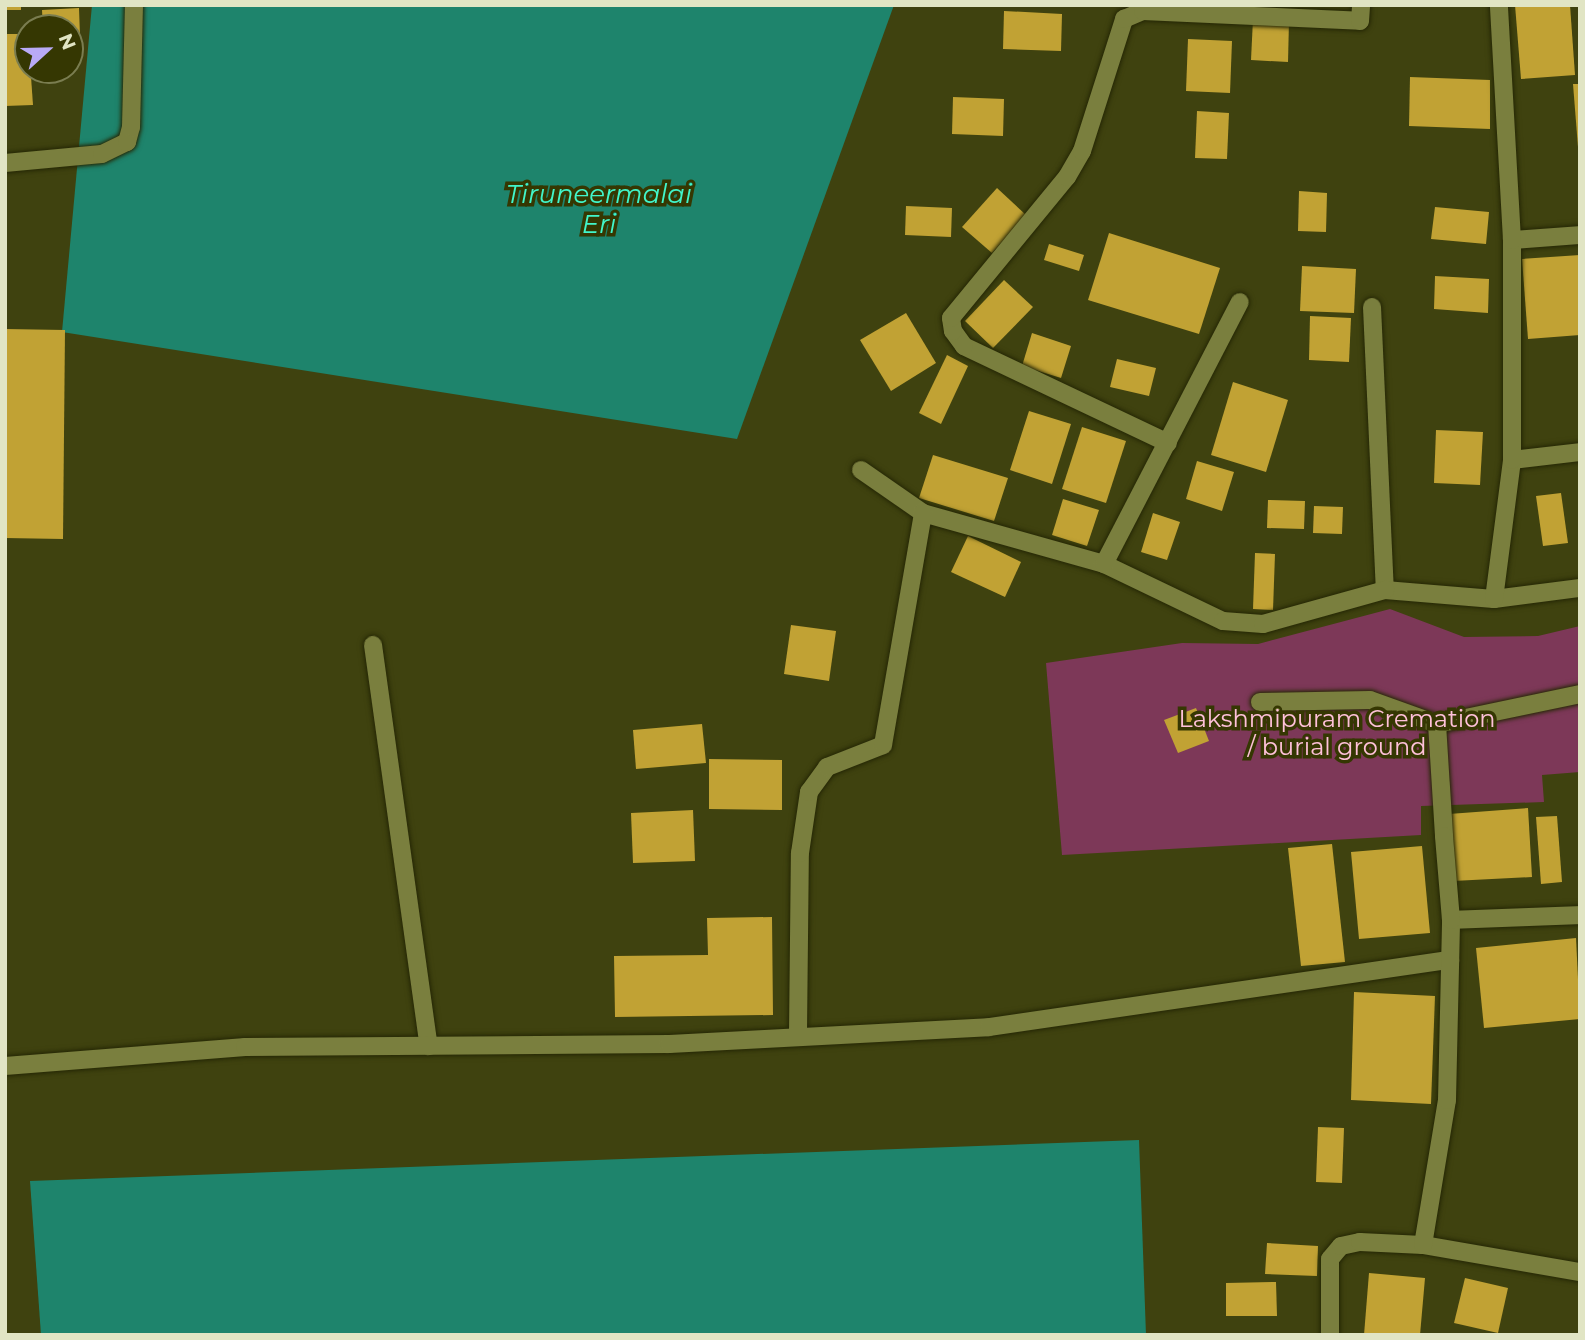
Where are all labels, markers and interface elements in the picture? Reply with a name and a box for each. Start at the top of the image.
north arrow [14,14,84,84]
text: N [54,30,81,53]
water label: Tiruneermalai Eri [506,179,692,241]
park label: Lakshmipuram Cremation / burial ground [1178,705,1496,761]

